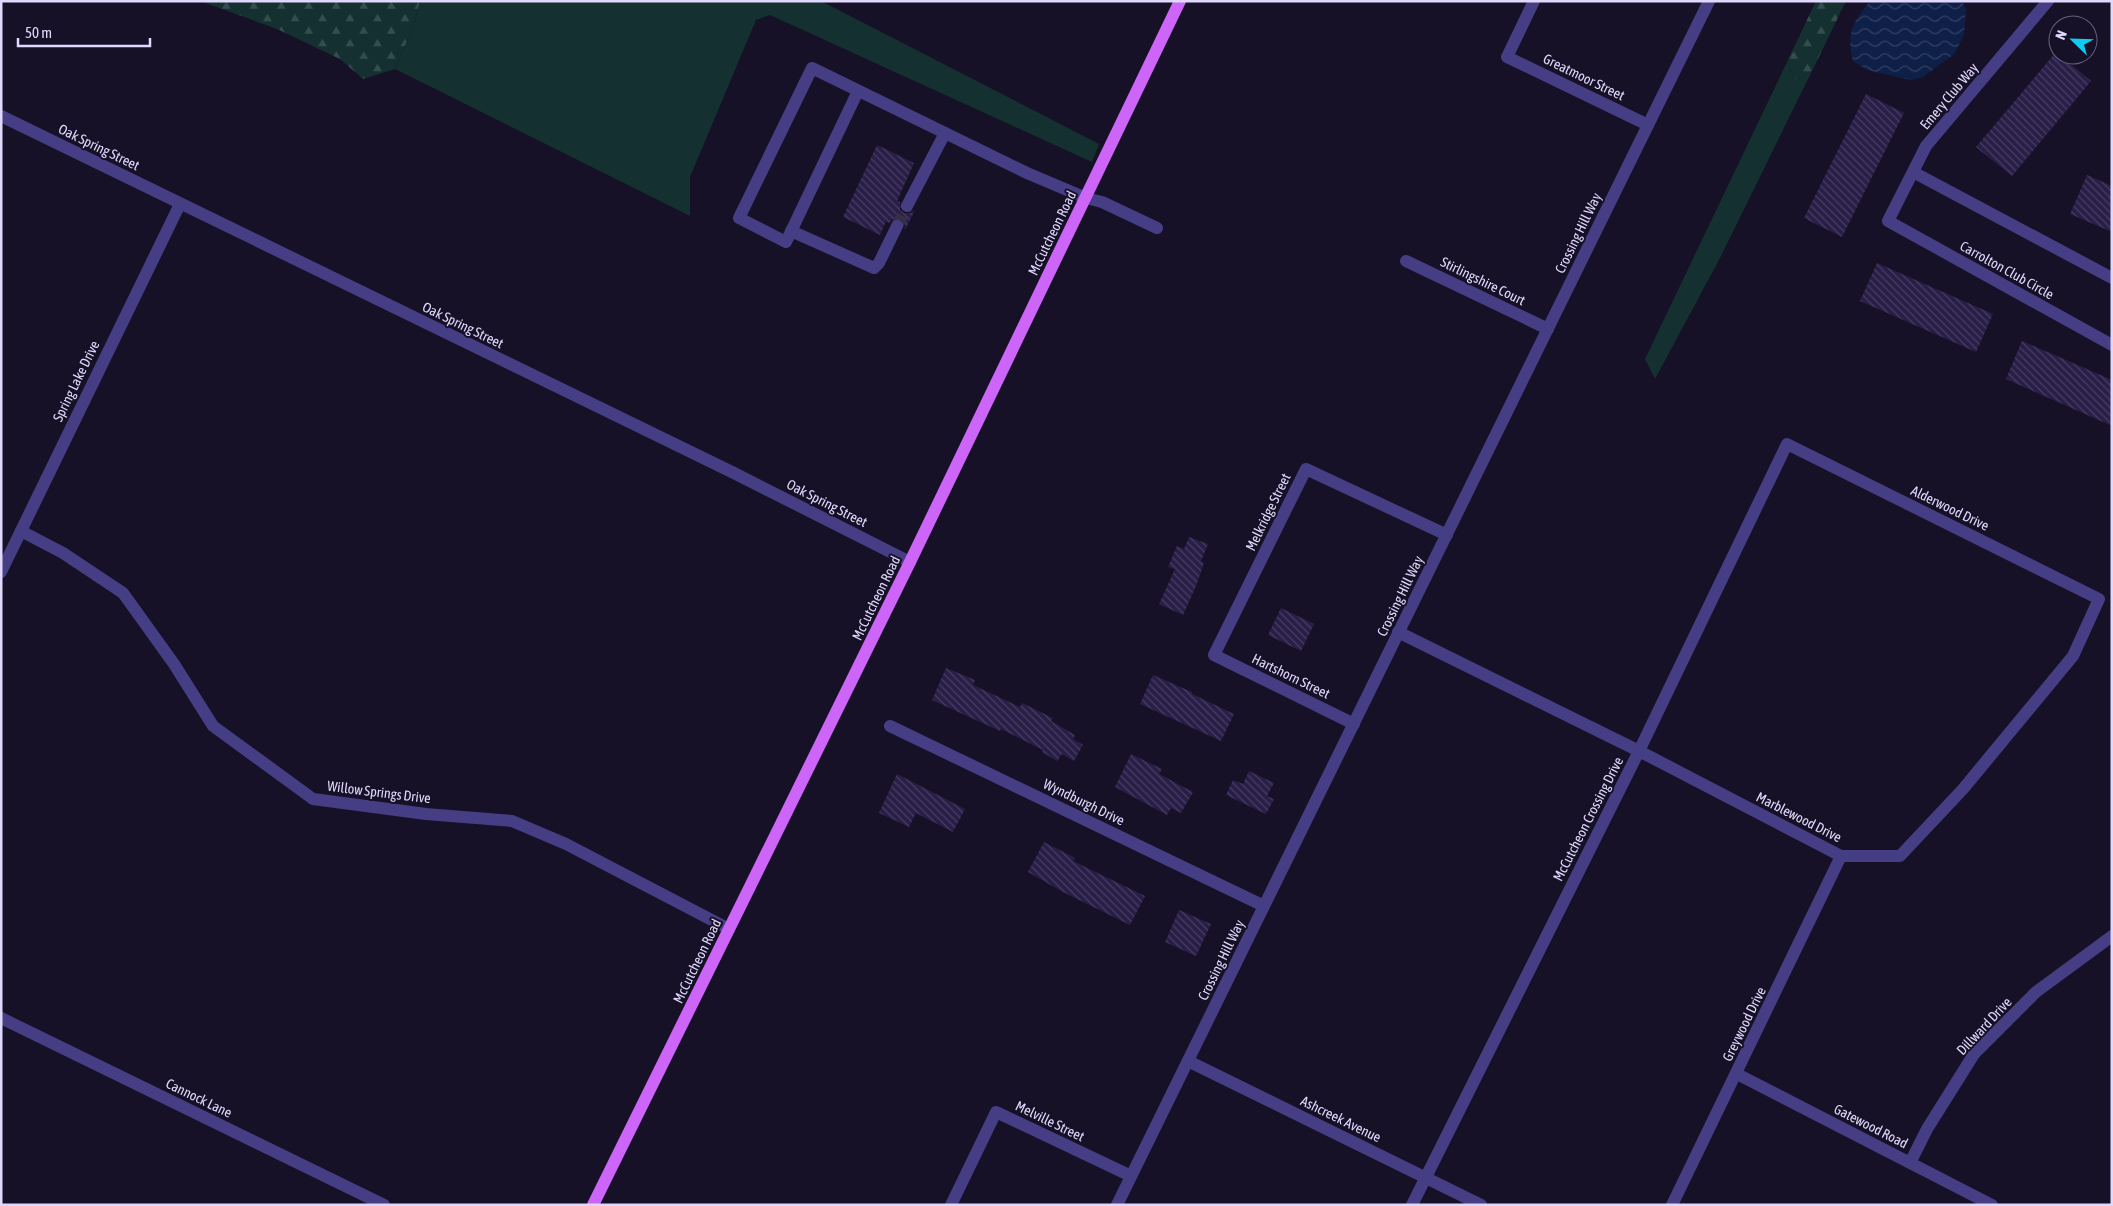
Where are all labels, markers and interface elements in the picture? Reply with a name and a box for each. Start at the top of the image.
scale bar [18,15,150,47]
north arrow [2048,15,2098,65]
text: 50 m [25,24,52,41]
text: N [2052,28,2070,42]
street label: Greatmoor Street [1541,50,1627,104]
street label: Emery Club Way [1917,59,1981,132]
street label: Oak Spring Street [56,121,142,173]
street label: McCutcheon Road [1025,188,1079,278]
street label: Crossing Hill Way [1552,190,1604,276]
street label: Carrolton Club Circle [1957,238,2057,302]
street label: Stirlingshire Court [1438,254,1528,308]
street label: Oak Spring Street [420,299,506,351]
street label: Spring Lake Drive [50,338,102,424]
street label: Melkridge Street [1242,471,1294,553]
street label: Oak Spring Street [784,476,870,530]
street label: Alderwood Drive [1908,482,1992,534]
street label: McCutcheon Road [849,553,903,643]
street label: Crossing Hill Way [1374,553,1426,639]
street label: Hartshorn Street [1249,650,1333,702]
street label: McCutcheon Crossing Drive [1550,754,1626,884]
street label: Wyndburgh Drive [1041,775,1127,829]
street label: Willow Springs Drive [326,778,432,806]
street label: Marblewood Drive [1754,789,1844,845]
street label: McCutcheon Road [670,916,724,1006]
street label: Crossing Hill Way [1195,917,1247,1003]
street label: Greywood Drive [1719,984,1769,1064]
street label: Dillward Drive [1953,994,2015,1058]
street label: Cannock Lane [163,1075,235,1121]
street label: Ashcreek Avenue [1298,1093,1384,1145]
street label: Melville Street [1013,1097,1087,1145]
street label: Gatewood Road [1831,1101,1911,1151]

